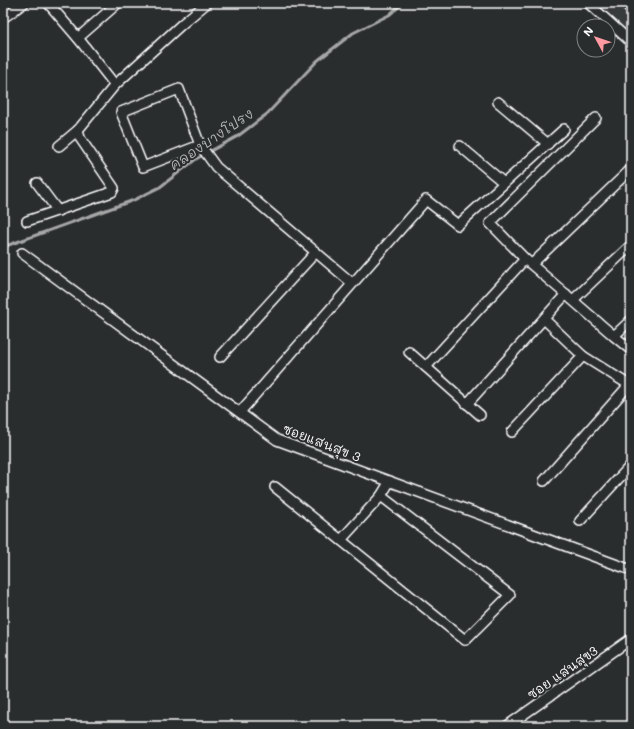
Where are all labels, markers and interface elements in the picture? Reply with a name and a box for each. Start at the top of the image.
north arrow [576,18,616,58]
text: N [580,23,596,39]
water label: คลองบางโปรง [165,104,257,174]
street label: ซอยแสนสุข 3 [280,419,364,468]
street label: ซอย แสนสุข3 [523,641,603,705]

